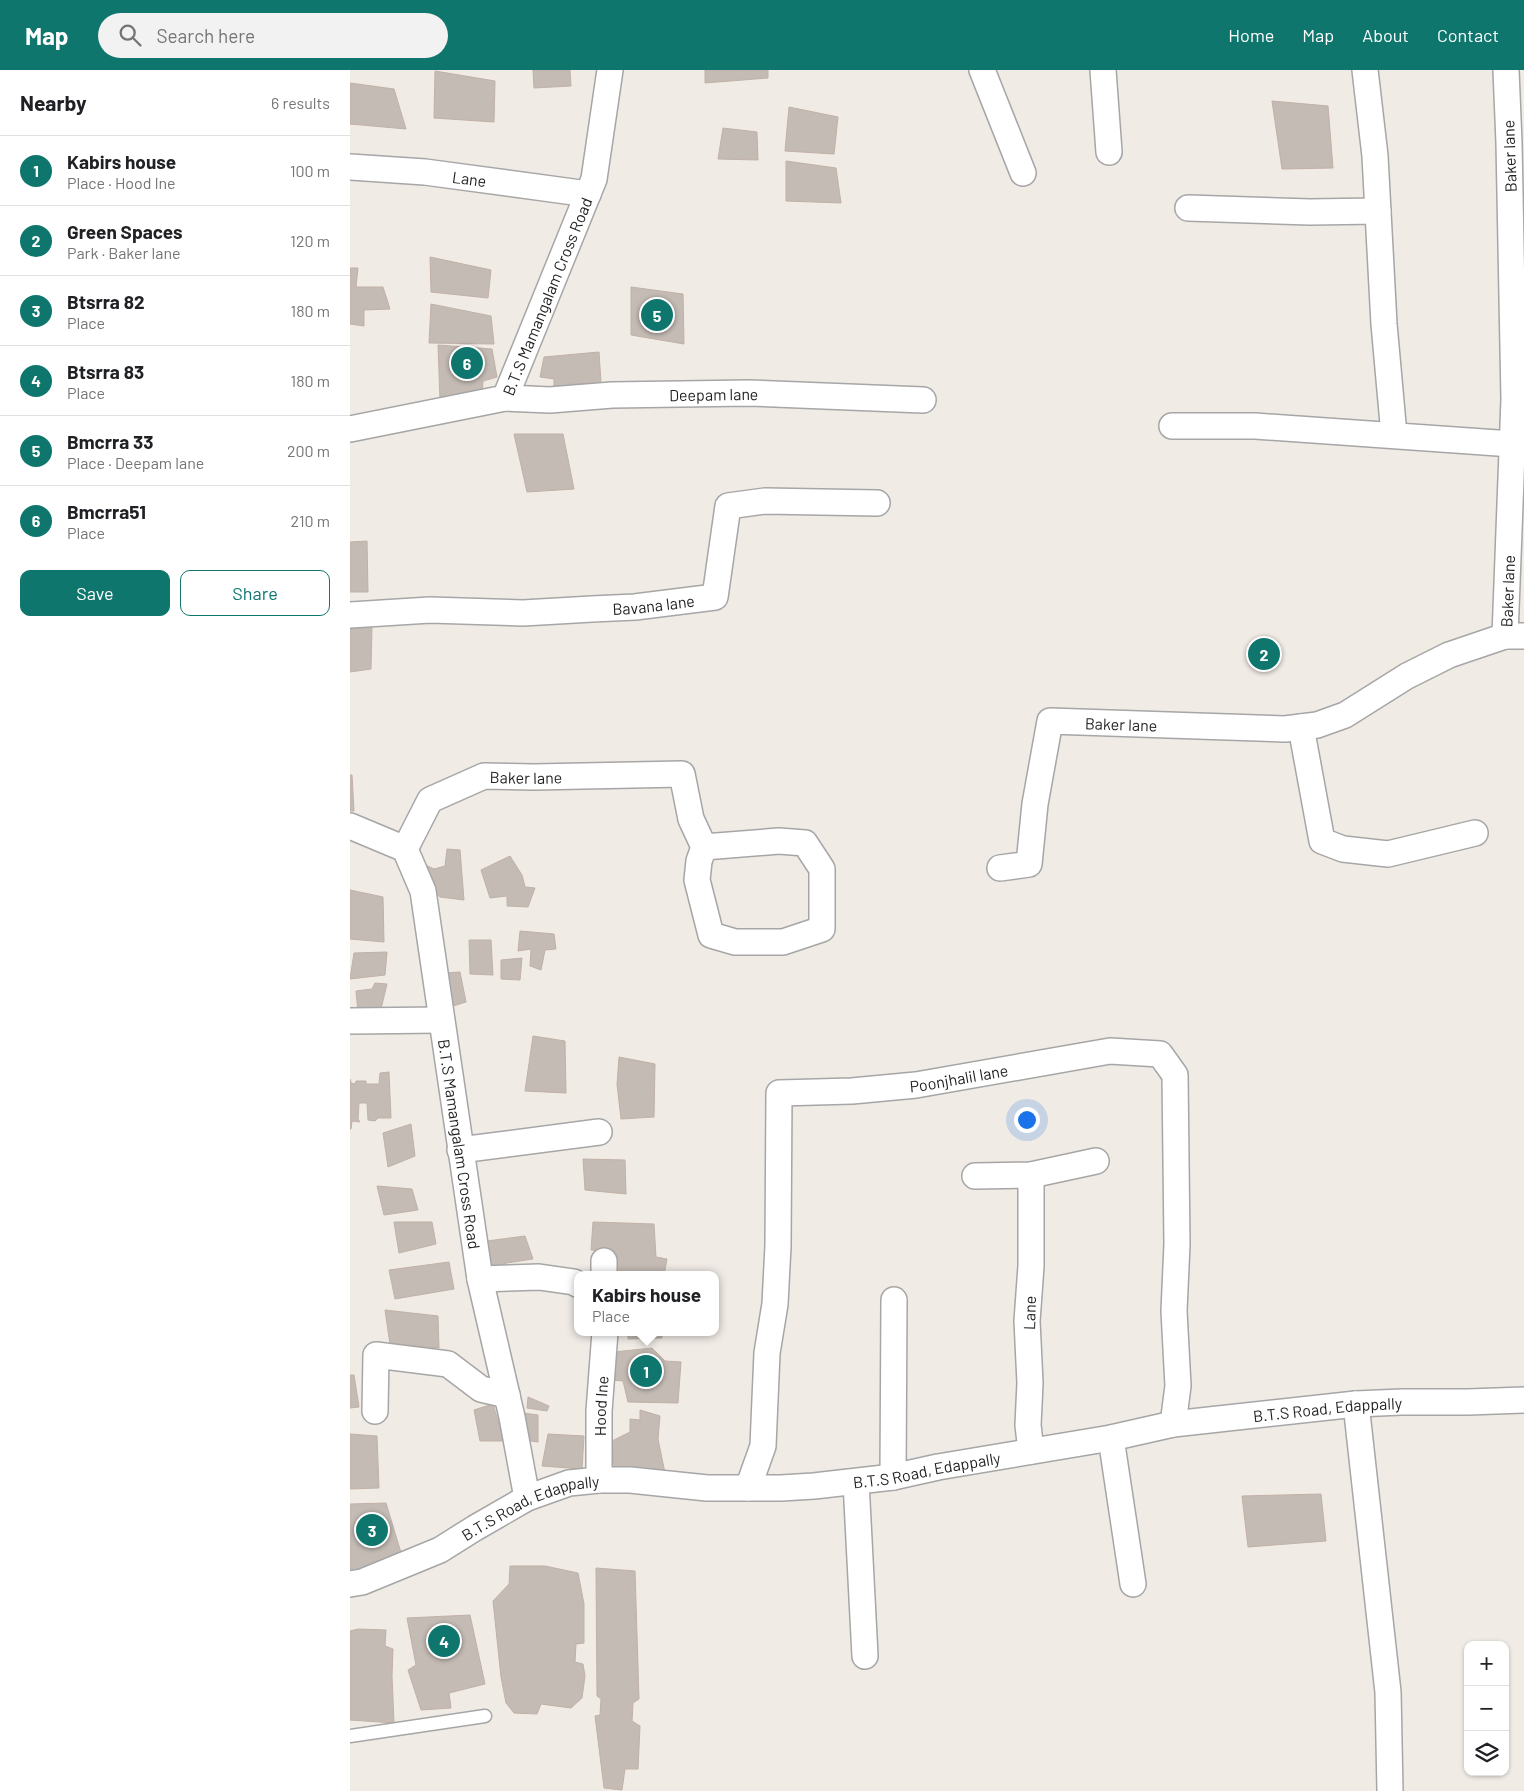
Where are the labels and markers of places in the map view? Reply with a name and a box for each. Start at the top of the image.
pin: 5 [641,296,673,334]
pin: 6 [451,344,483,382]
pin: 2 [1248,635,1280,673]
pin: 1 [630,1352,662,1390]
pin: 3 [356,1511,388,1549]
pin: 4 [428,1622,460,1660]

